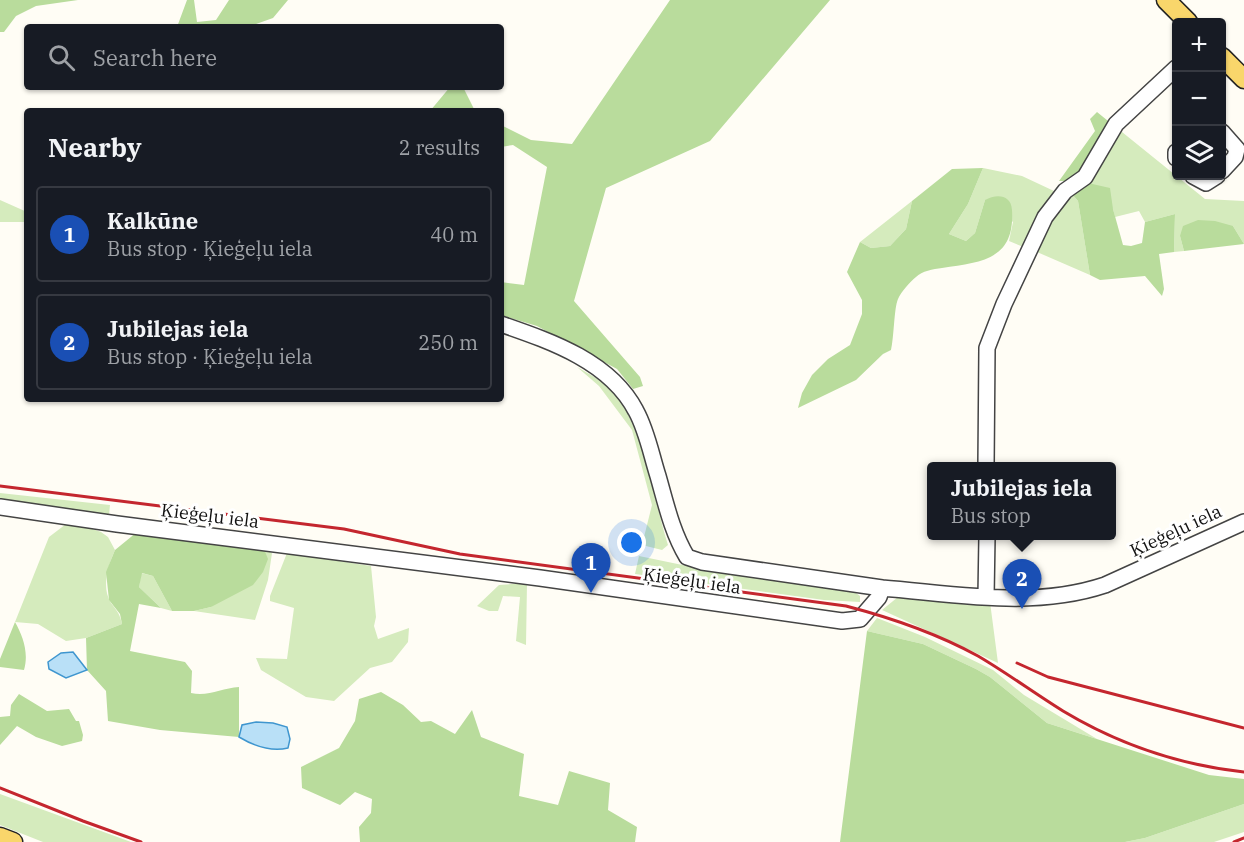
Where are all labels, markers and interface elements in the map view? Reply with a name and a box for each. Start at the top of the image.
map controls [1172,18,1226,180]
button: + [1172,18,1226,72]
search box [24,24,504,90]
icon: search [45,41,78,74]
text: Search here [93,43,217,72]
button: − [1172,72,1226,126]
button: layers [1172,126,1226,180]
text: Nearby [48,130,142,164]
text: 2 results [399,134,480,161]
text: Kalkūne [107,206,198,235]
text: 1 [64,221,76,248]
text: 40 m [430,221,478,248]
text: Bus stop · Ķieģeļu iela [107,235,313,262]
text: Jubilejas iela [107,314,249,343]
text: 2 [64,329,76,356]
text: 250 m [418,329,478,356]
text: Bus stop · Ķieģeļu iela [107,343,313,370]
popup [927,462,1116,540]
text: Jubilejas iela [951,473,1092,502]
street label: Ķieģeļu iela [160,498,261,533]
street label: Ķieģeļu iela [1126,499,1226,562]
text: Bus stop [951,502,1031,529]
your location [617,528,646,557]
pin: 1 [572,544,610,593]
pin: 2 [1002,560,1042,609]
street label: Ķieģeļu iela [642,562,743,599]

